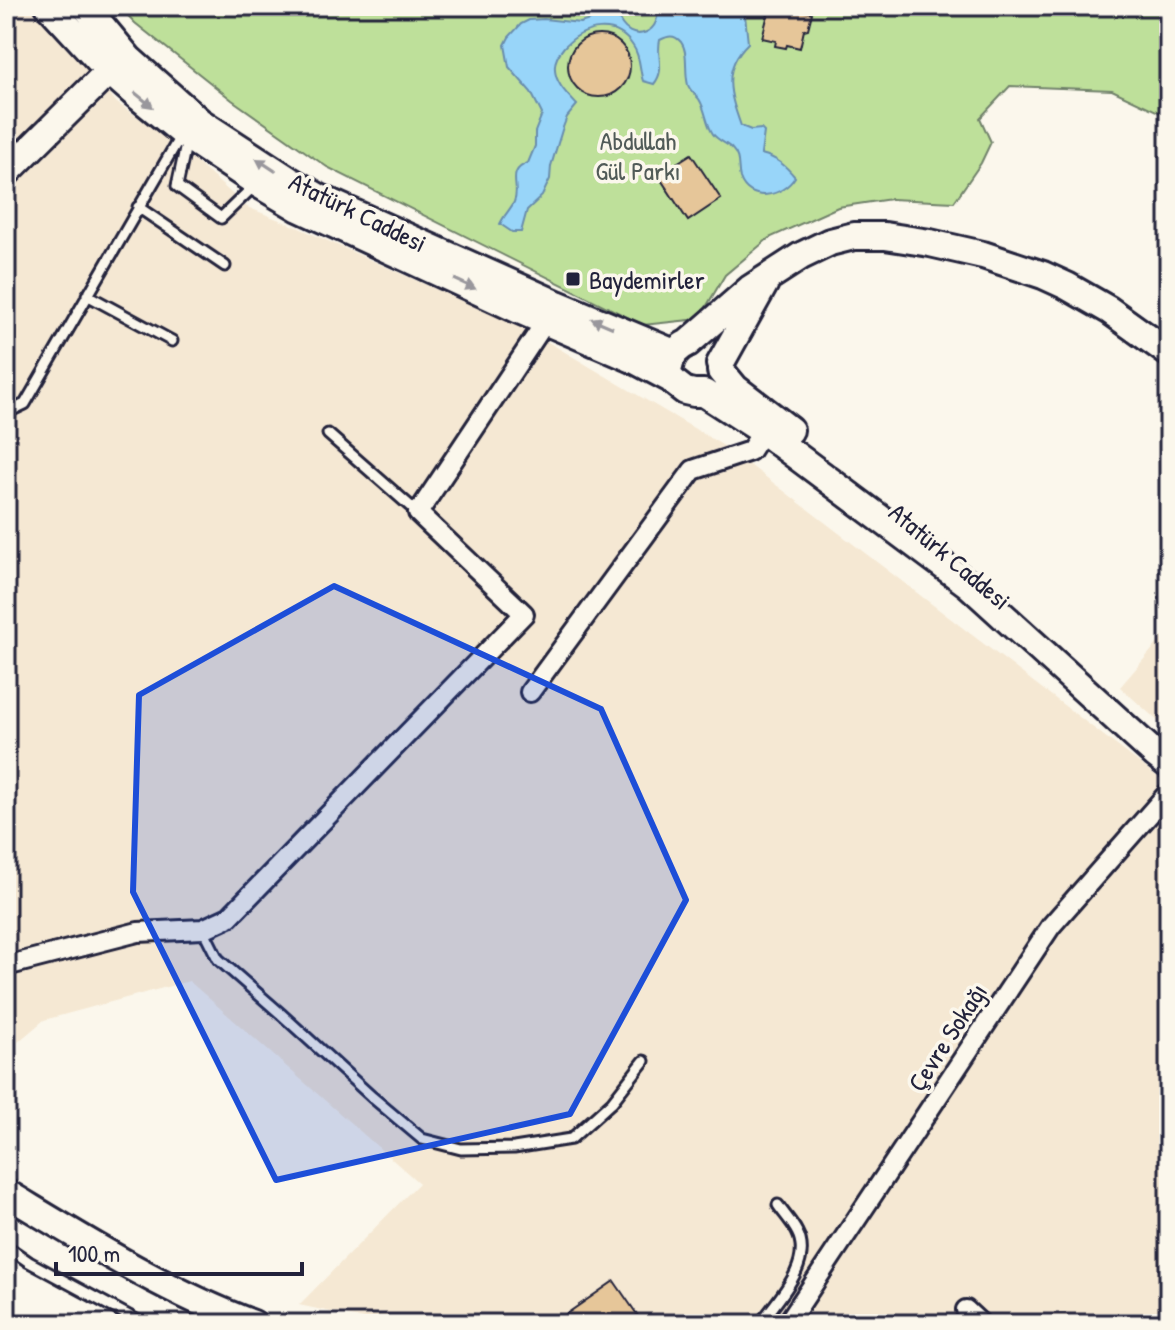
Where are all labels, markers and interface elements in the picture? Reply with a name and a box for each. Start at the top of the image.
one-way arrow [133,92,154,109]
park label: Abdullah Gül Parkı [595,123,681,188]
one-way arrow [255,158,276,173]
street label: Atatürk Caddesi [283,164,433,260]
place label: Baydemirler [589,262,705,297]
marker: Baydemirler [564,270,582,288]
one-way arrow [453,278,476,291]
one-way arrow [590,317,614,330]
street label: Atatürk Caddesi [882,495,1018,617]
street label: Çevre Sokağı [899,976,995,1098]
scale bar [56,1226,302,1276]
text: 100 m [68,1237,120,1269]

